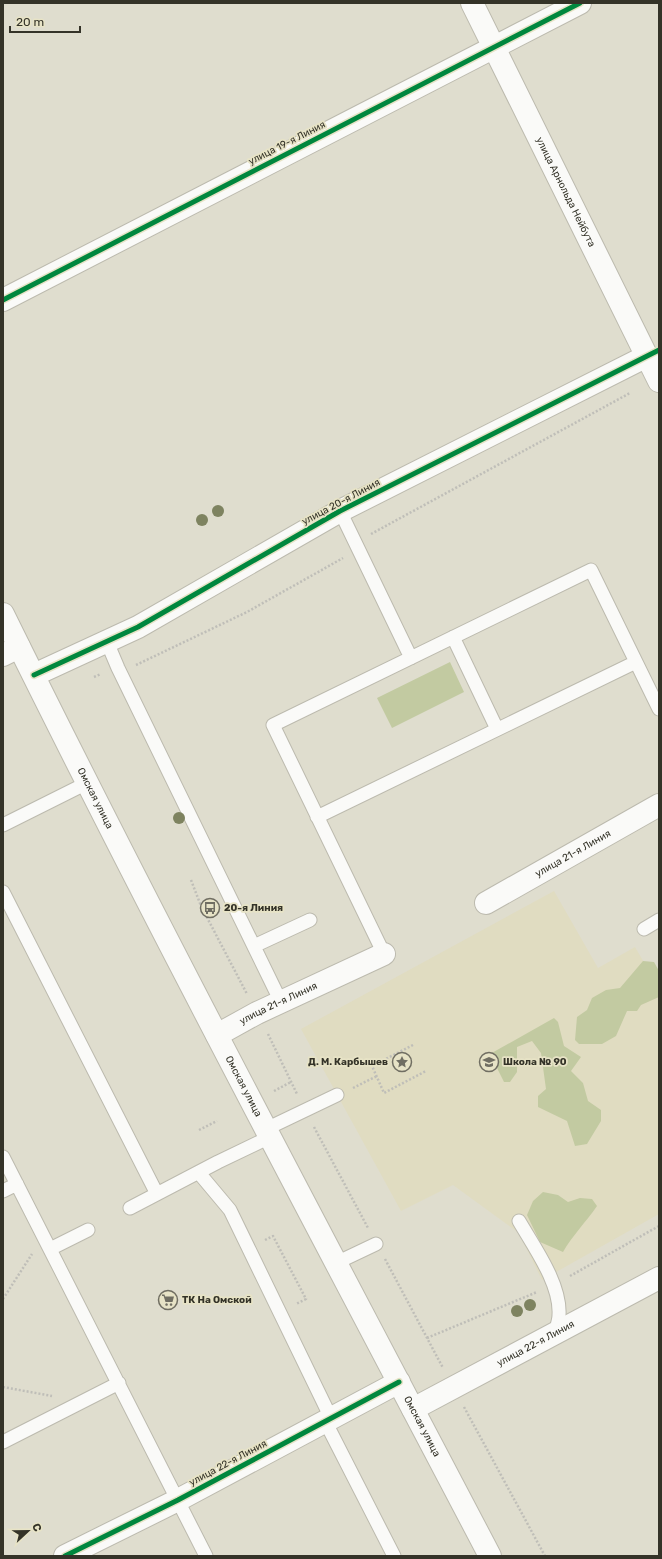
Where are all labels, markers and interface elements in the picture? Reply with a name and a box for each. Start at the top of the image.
scale bar [10,8,80,34]
text: 20 m [16,15,44,29]
street label: улица 19-я Линия [246,118,328,168]
street label: улица Арнольда Нейбута [533,135,598,249]
street label: улица 20-я Линия [300,476,382,528]
street label: Омская улица [75,766,116,831]
street label: улица 21-я Линия [533,828,613,880]
bus stop icon: 20-я Линия [199,897,221,919]
place label: 20-я Линия [224,902,283,914]
street label: улица 21-я Линия [237,980,319,1027]
place icon: Д. М. Карбышев [391,1051,413,1073]
school or university icon: Школа № 90 [478,1051,500,1073]
street label: Омская улица [223,1054,264,1119]
place label: Д. М. Карбышев [308,1056,388,1068]
place label: Школа № 90 [503,1056,567,1068]
supermarket icon: ТК На Омской [157,1289,179,1311]
place label: ТК На Омской [182,1294,252,1306]
street label: улица 22-я Линия [495,1318,577,1369]
street label: Омская улица [401,1394,443,1459]
street label: улица 22-я Линия [187,1437,269,1489]
north arrow [8,1511,48,1551]
text: С [29,1521,44,1534]

